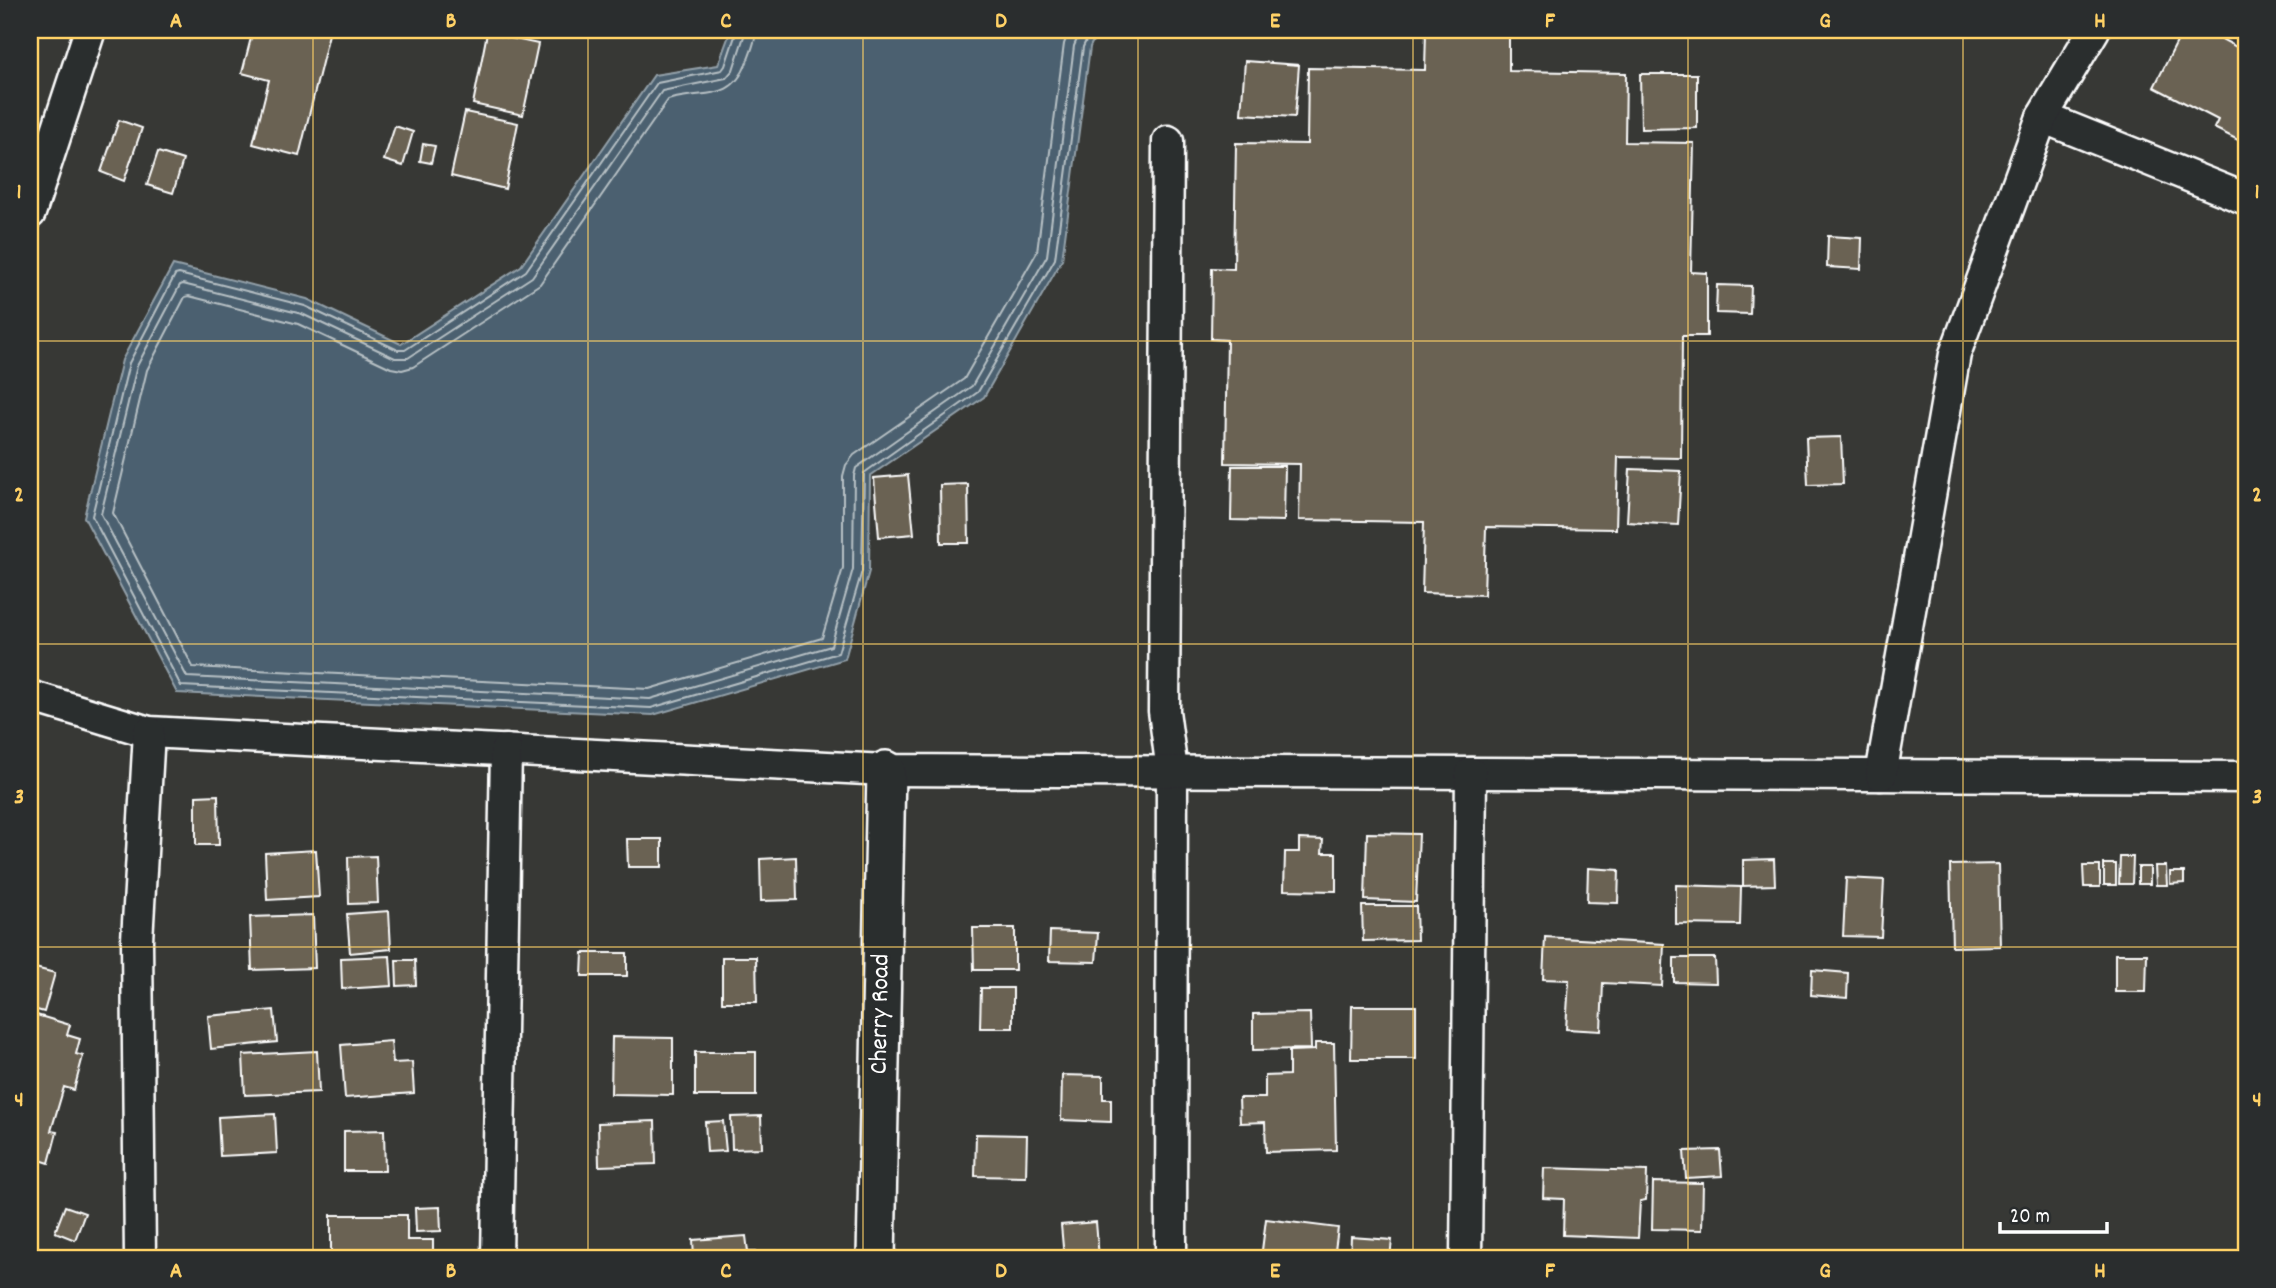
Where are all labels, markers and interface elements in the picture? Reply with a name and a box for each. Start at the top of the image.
text: A [170,6,182,39]
text: B [446,6,457,39]
text: C [720,6,732,39]
text: D [995,6,1007,39]
text: E [1270,6,1281,39]
text: F [1545,6,1556,39]
text: G [1819,6,1831,39]
text: H [2094,6,2106,39]
text: 1 [16,177,22,210]
text: 1 [2254,177,2260,210]
text: 2 [14,480,24,513]
text: 2 [2252,480,2262,513]
text: 3 [14,782,24,815]
text: 3 [2252,782,2262,815]
street label: Cherry Road [861,953,901,1075]
text: 4 [14,1085,24,1118]
text: 4 [2252,1085,2262,1118]
scale bar [2000,1190,2106,1234]
text: 20 m [2010,1203,2050,1233]
text: A [170,1256,182,1288]
text: B [446,1256,457,1288]
text: C [720,1256,732,1288]
text: D [995,1256,1007,1288]
text: E [1270,1256,1281,1288]
text: F [1545,1256,1556,1288]
text: G [1819,1256,1831,1288]
text: H [2094,1256,2106,1288]

